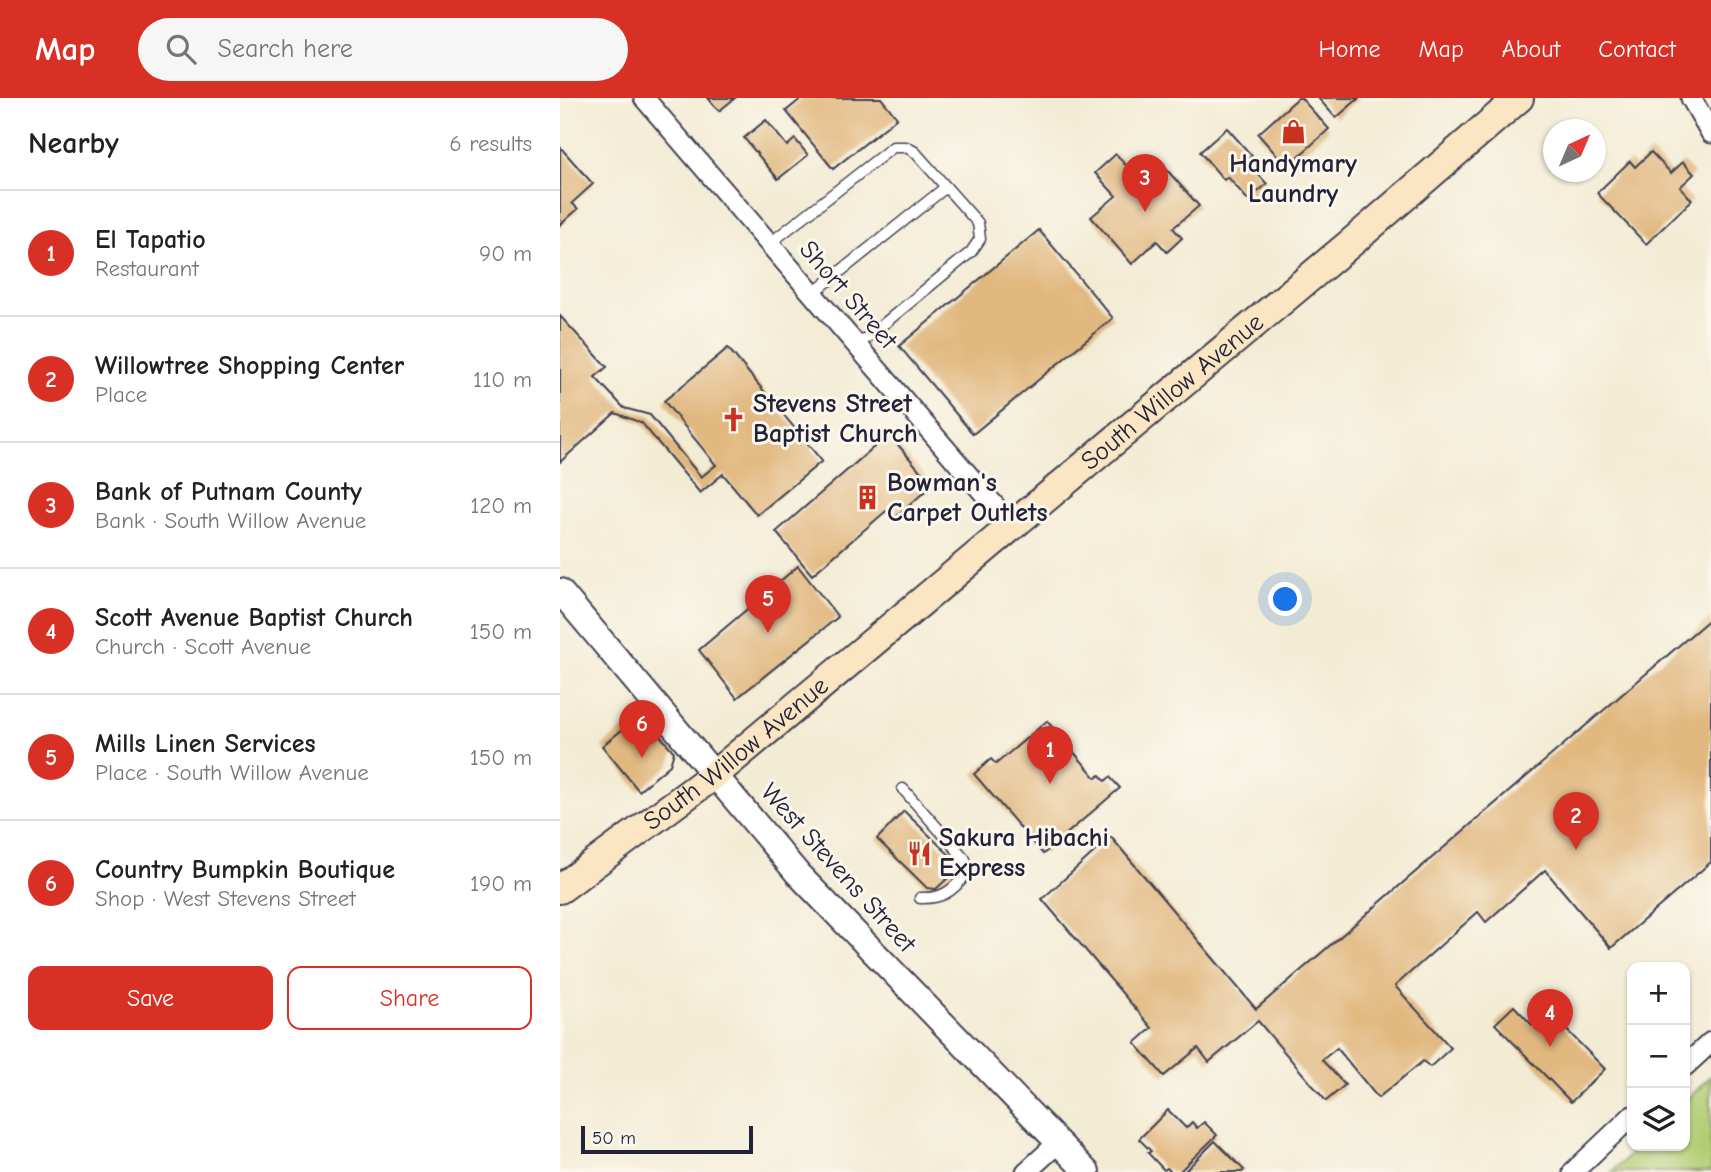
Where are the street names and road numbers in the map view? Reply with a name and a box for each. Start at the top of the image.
street label: Short Street [793,235,904,356]
street label: South Willow Avenue [1075,307,1270,477]
street label: South Willow Avenue [638,671,835,837]
street label: West Stevens Street [754,777,923,960]

